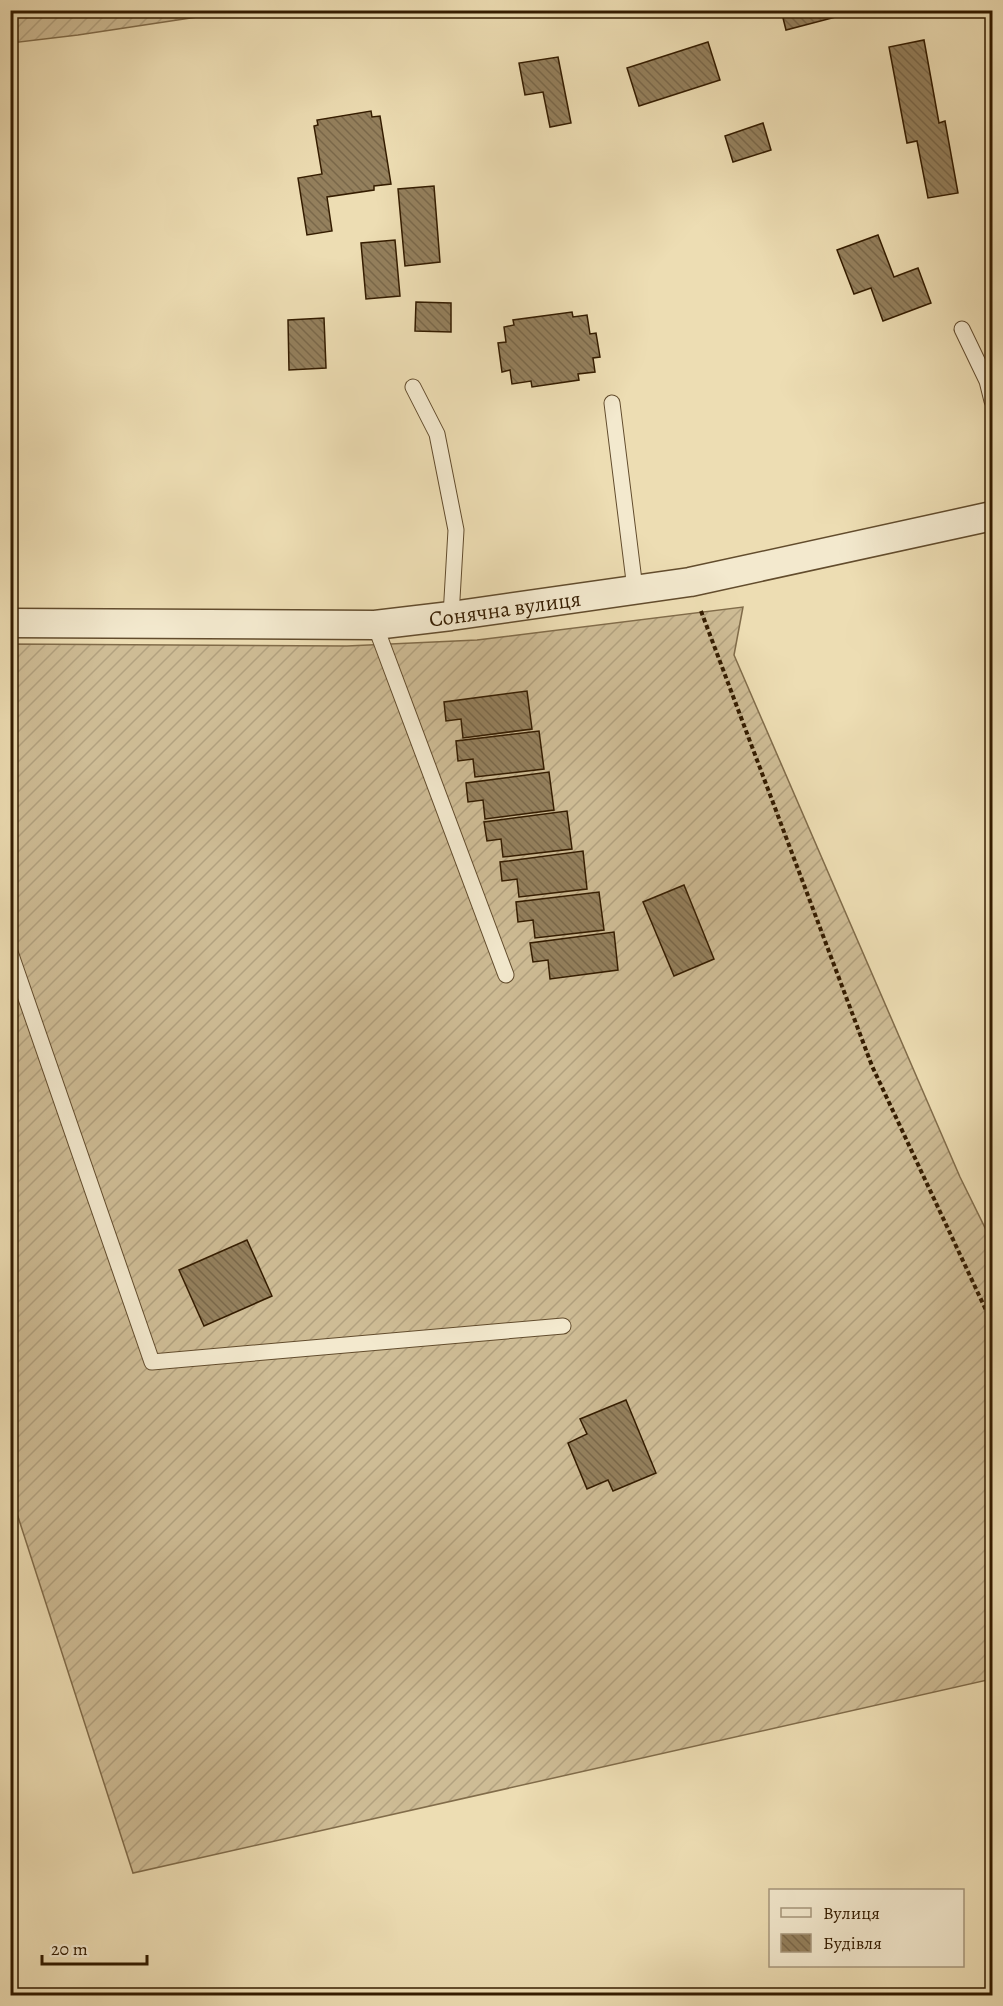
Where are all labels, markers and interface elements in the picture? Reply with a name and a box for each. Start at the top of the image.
street label: Сонячна вулиця [427,584,583,634]
legend [769,1889,964,1967]
text: Вулиця [823,1901,880,1925]
scale bar [42,1928,147,1966]
text: Будівля [823,1931,882,1955]
text: 20 m [51,1937,88,1961]

